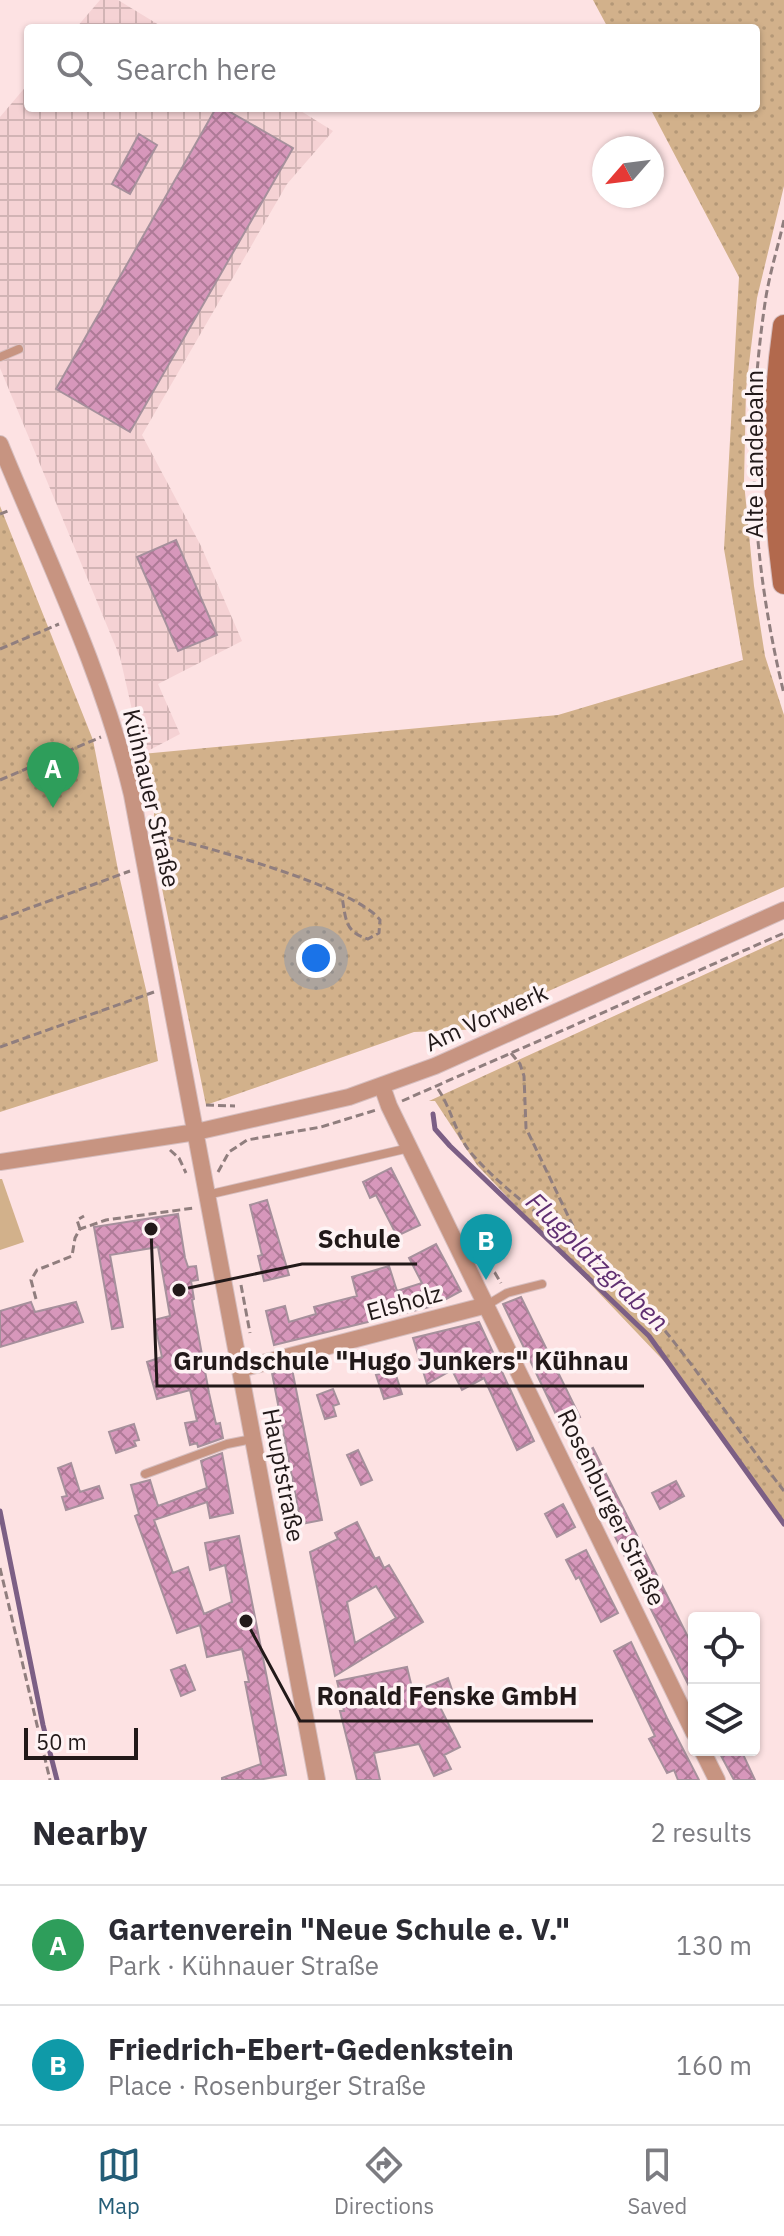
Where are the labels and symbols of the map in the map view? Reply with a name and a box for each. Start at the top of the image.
north arrow [592,136,664,208]
street label: Alte Landebahn [738,370,770,538]
street label: Kühnauer Straße [116,706,188,890]
pin: A [27,742,79,808]
your location [296,938,336,978]
street label: Am Vorwerk [420,976,553,1058]
water label: Flugplatzgraben [519,1184,677,1338]
callout: Schule [302,1214,417,1264]
pin: B [460,1214,512,1280]
text: Schule [317,1221,401,1255]
street label: Elsholz [363,1277,445,1327]
callout: Grundschule "Hugo Junkers" Kühnau [157,1336,644,1386]
text: Grundschule "Hugo Junkers" Kühnau [173,1343,629,1377]
street label: Rosenburger Straße [550,1403,674,1611]
street label: Hauptstraße [255,1405,313,1545]
callout: Ronald Fenske GmbH [300,1671,593,1721]
text: Ronald Fenske GmbH [316,1678,578,1712]
scale bar [24,1724,138,1760]

